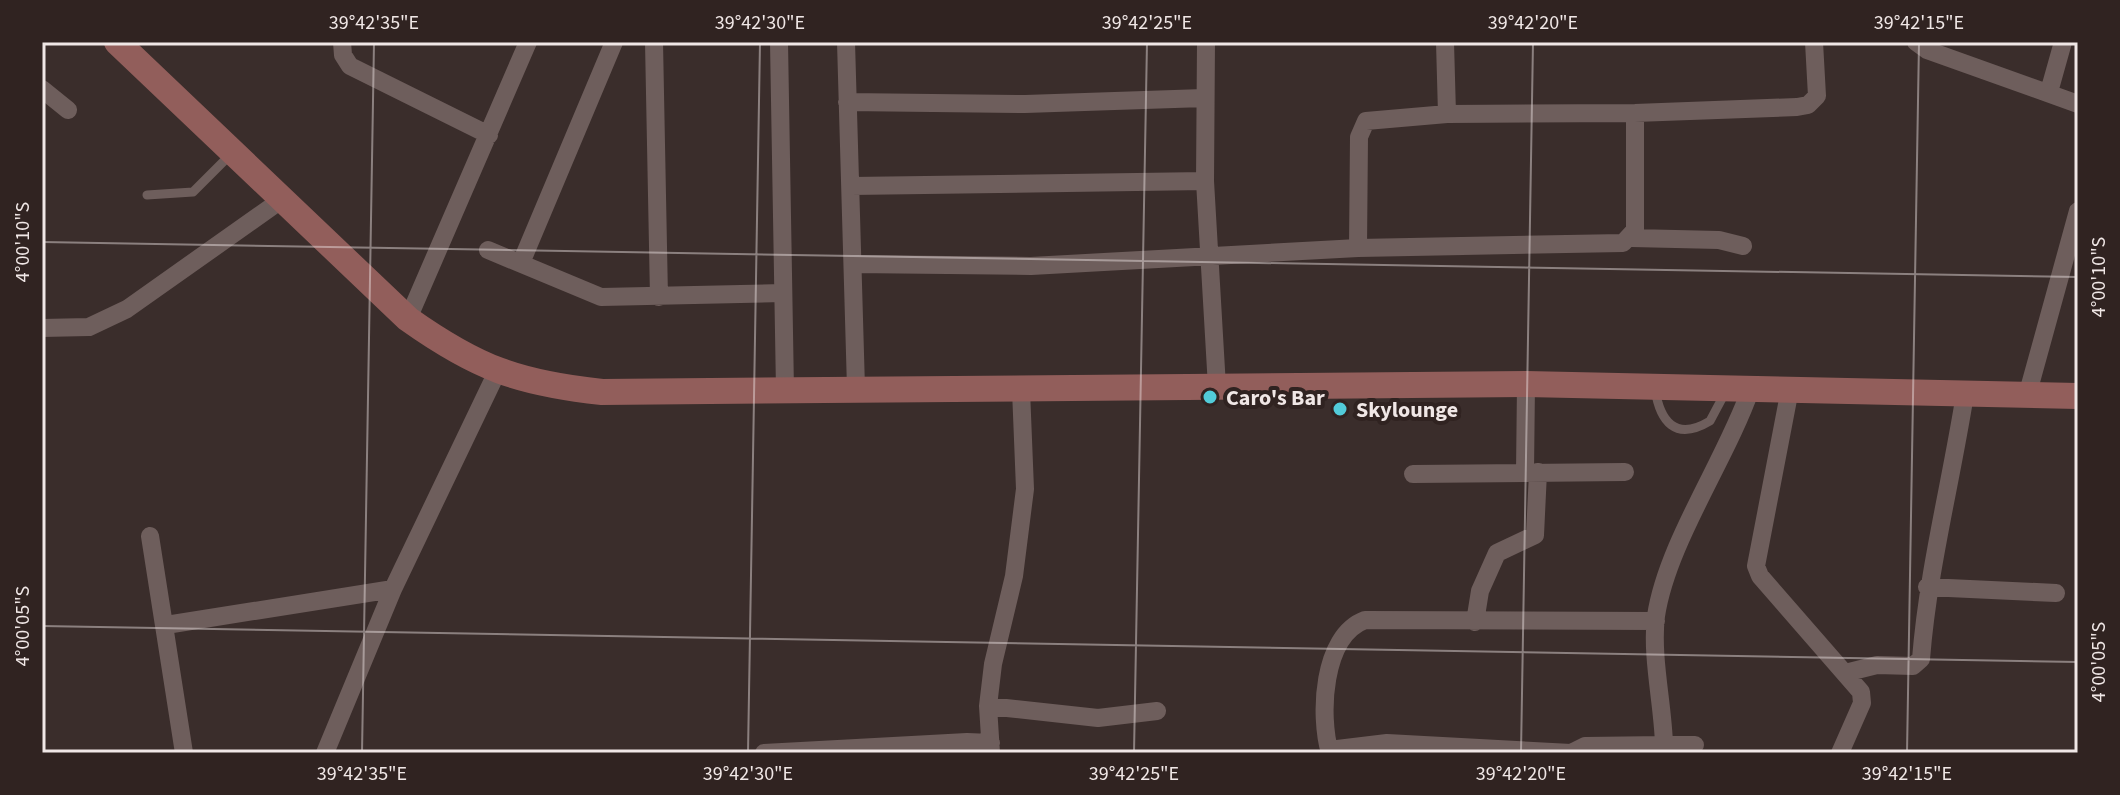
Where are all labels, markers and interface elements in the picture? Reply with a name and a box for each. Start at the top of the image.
text: 39°42'35"E [329,9,419,37]
text: 39°42'30"E [715,9,805,37]
text: 39°42'25"E [1102,9,1192,37]
text: 39°42'20"E [1488,9,1578,37]
text: 39°42'15"E [1874,9,1964,37]
text: 4°00'10"S [9,202,37,282]
text: 4°00'10"S [2085,237,2113,317]
place label: Caro's Bar [1226,382,1325,414]
marker: Caro's Bar [1201,388,1219,406]
place label: Skylounge [1356,394,1458,426]
marker: Skylounge [1331,400,1349,418]
text: 4°00'05"S [9,586,37,666]
text: 4°00'05"S [2085,622,2113,702]
text: 39°42'35"E [317,760,407,788]
text: 39°42'30"E [703,760,793,788]
text: 39°42'25"E [1089,760,1179,788]
text: 39°42'20"E [1476,760,1566,788]
text: 39°42'15"E [1862,760,1952,788]

